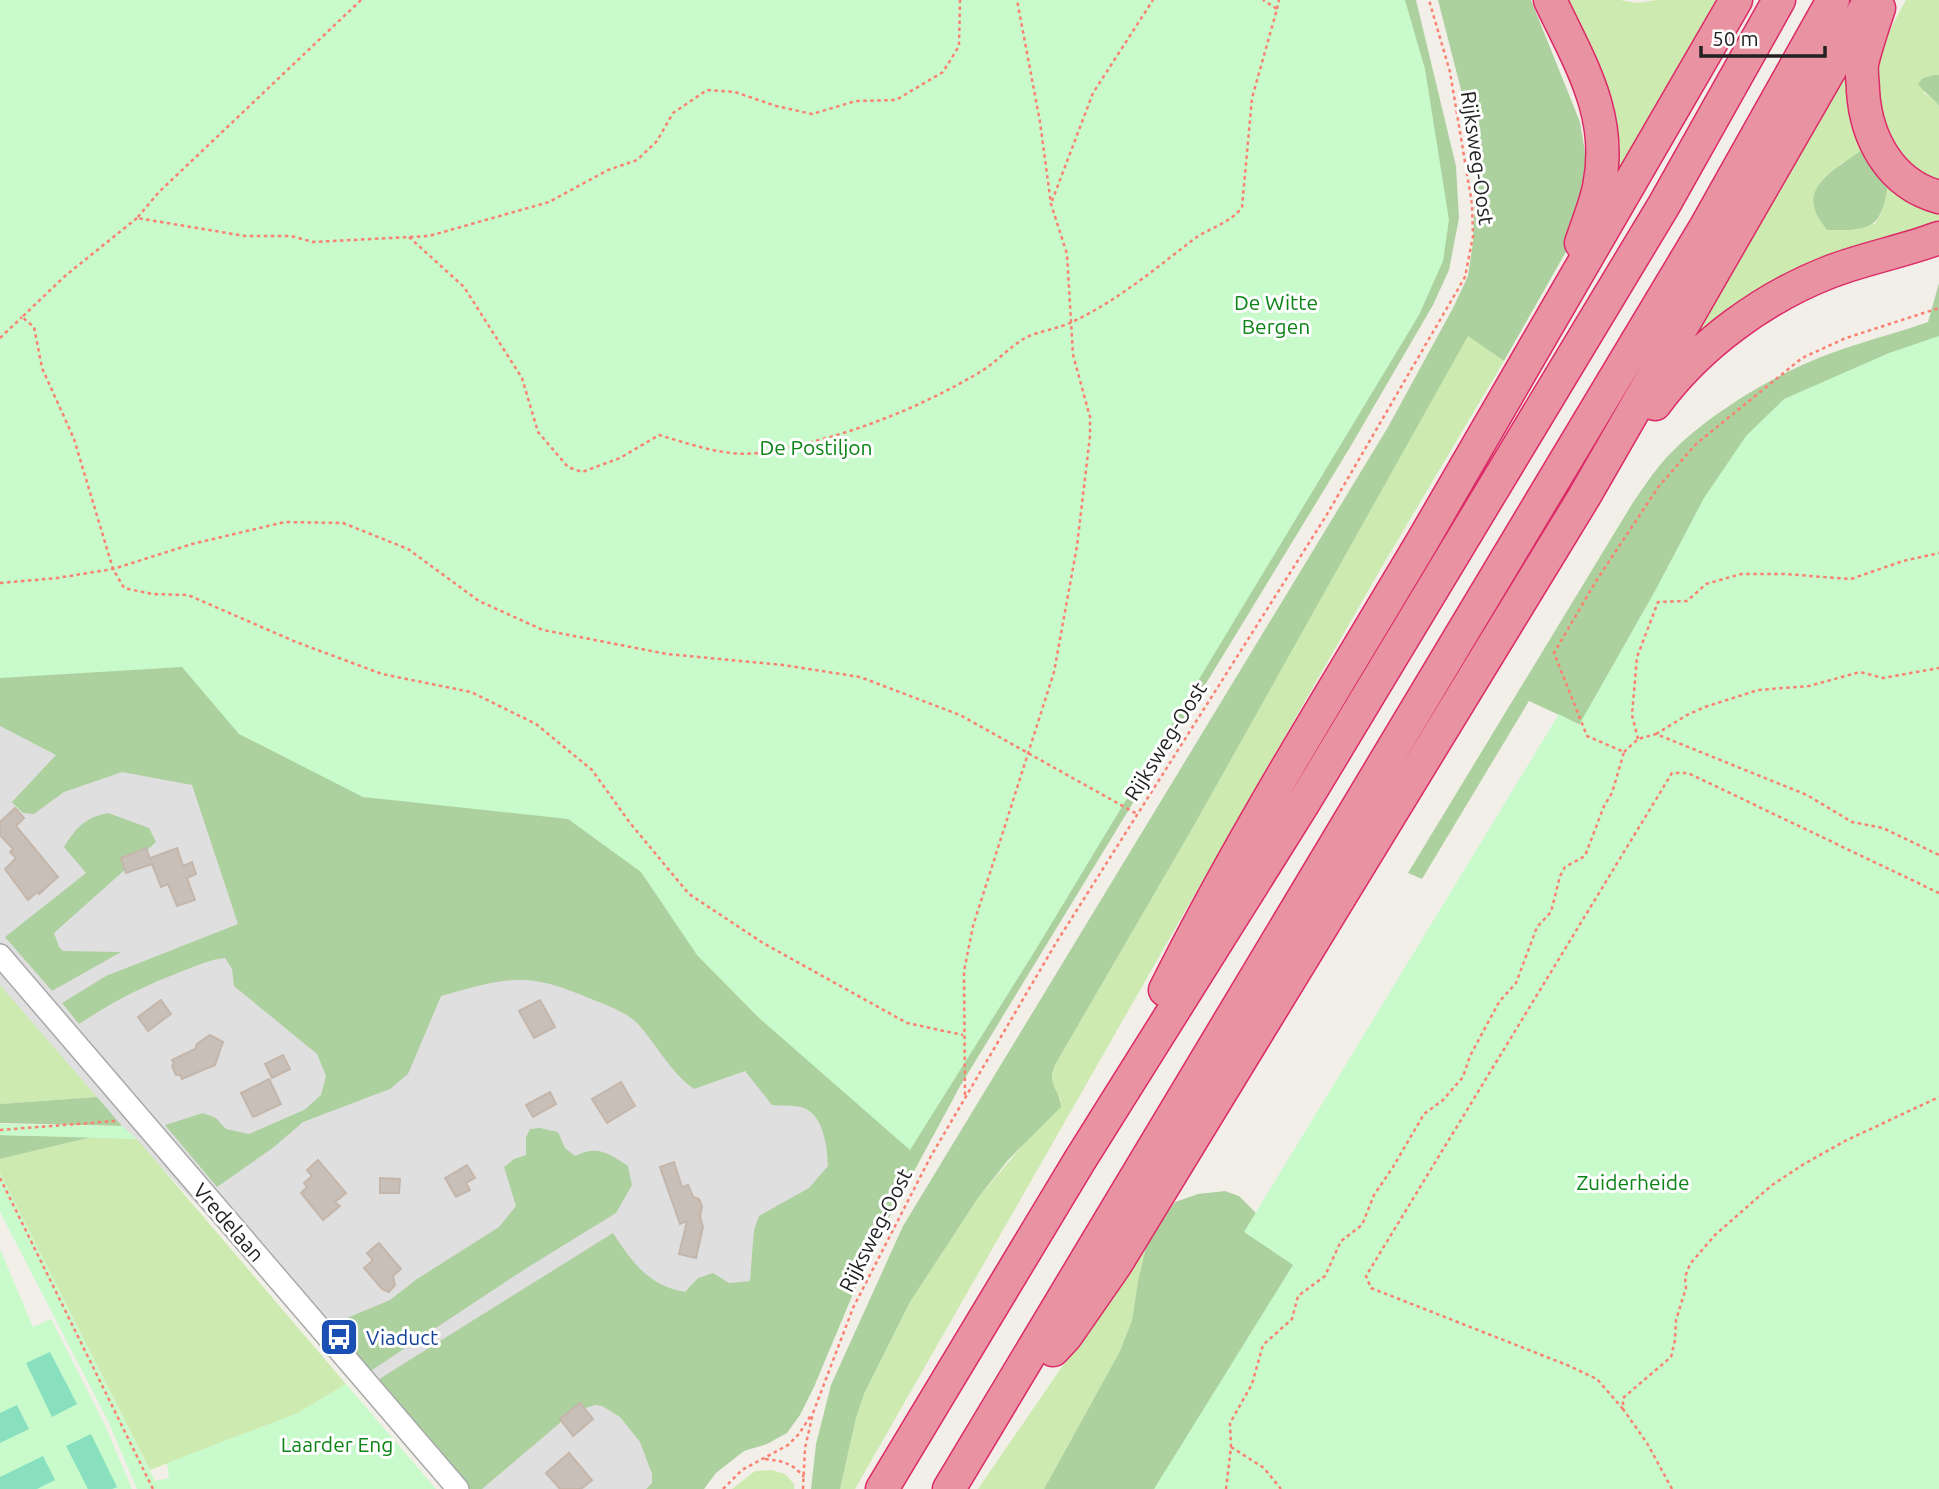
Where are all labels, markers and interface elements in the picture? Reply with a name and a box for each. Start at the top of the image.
scale bar [1701,14,1825,58]
text: 50 m [1712,26,1759,50]
street label: Rijksweg-Oost [1457,89,1499,227]
park label: De Witte Bergen [1234,290,1318,338]
park label: De Postiljon [759,435,873,459]
street label: Rijksweg-Oost [1119,677,1211,805]
street label: Rijksweg-Oost [834,1164,916,1296]
park label: Zuiderheide [1576,1170,1690,1194]
street label: Vredelaan [189,1178,269,1266]
bus stop icon: Viaduct [318,1316,360,1358]
place label: Viaduct [366,1325,438,1349]
park label: Laarder Eng [281,1432,393,1456]

